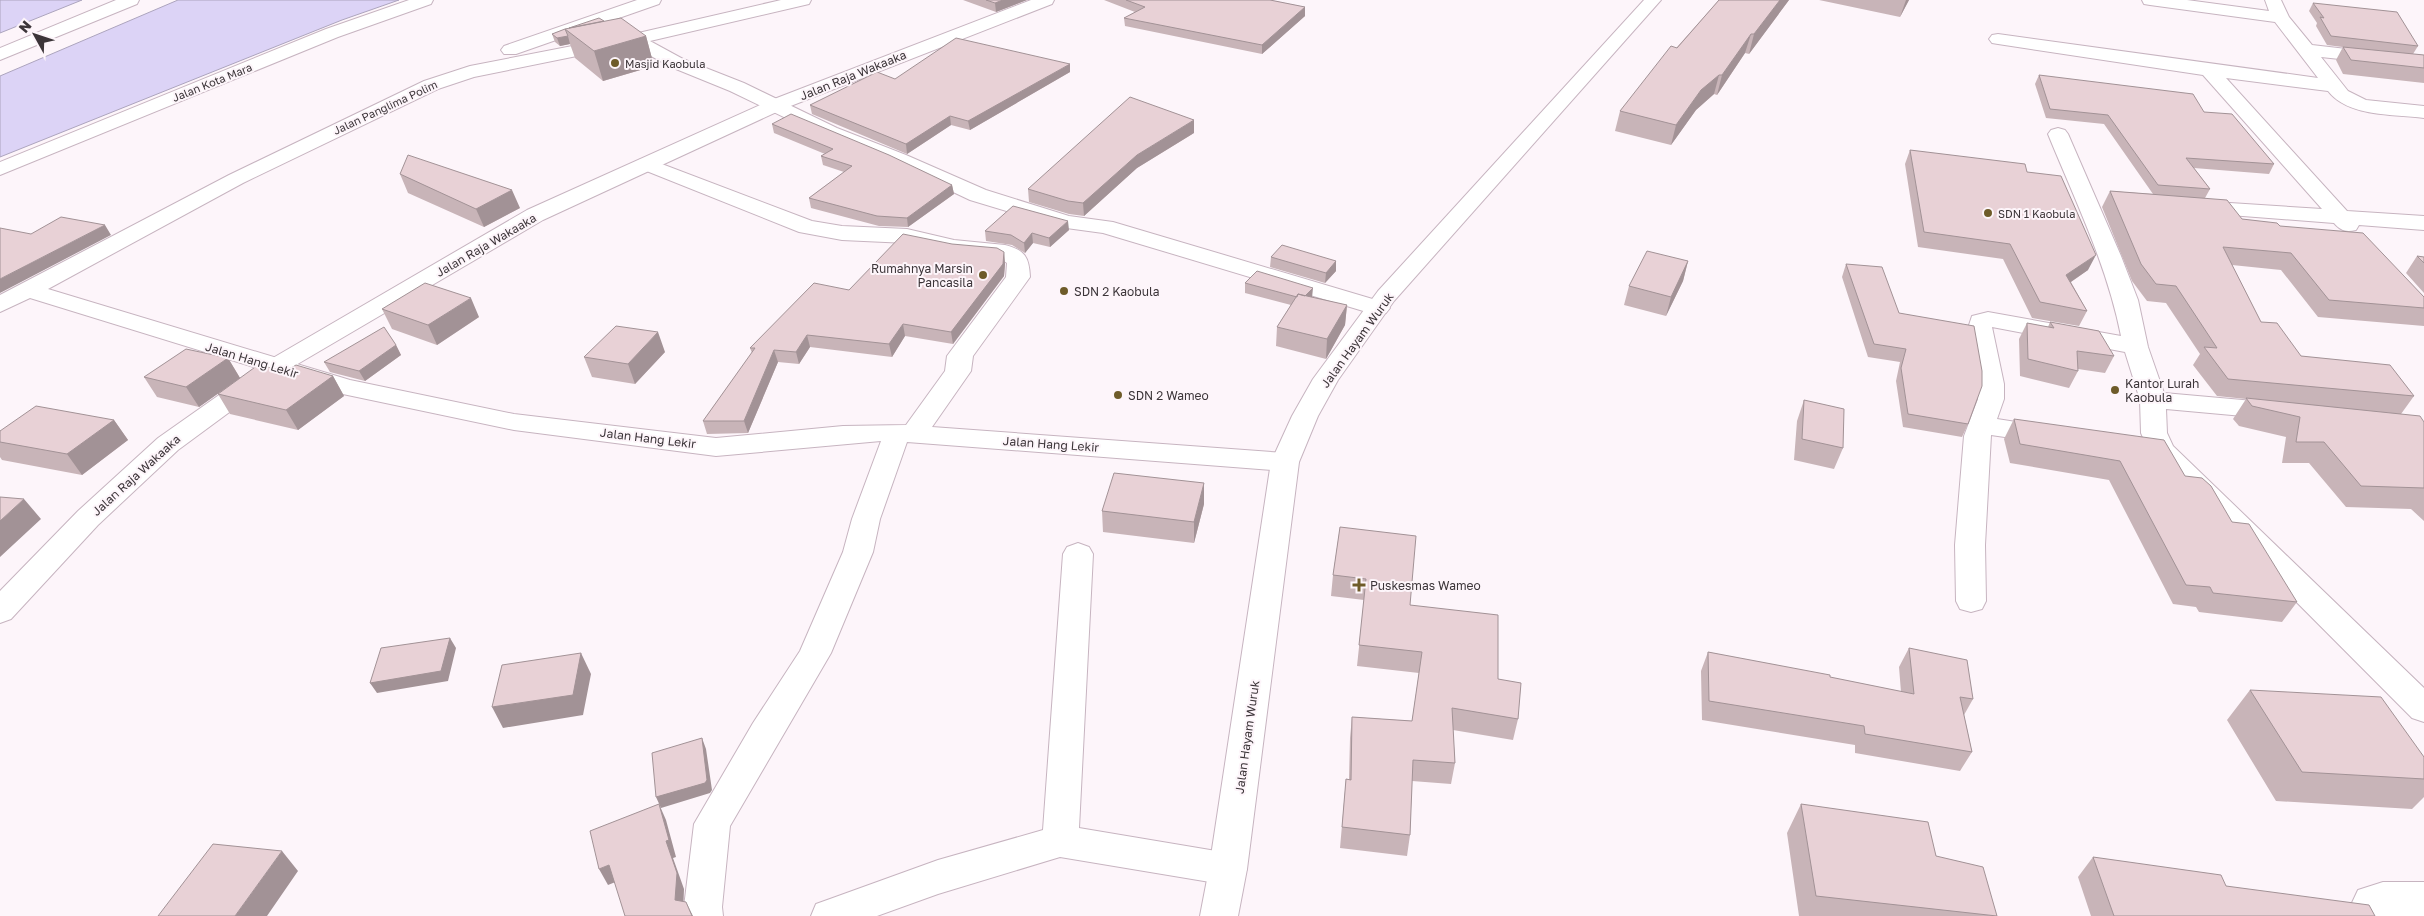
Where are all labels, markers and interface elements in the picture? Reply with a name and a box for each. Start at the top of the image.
north arrow [10,10,60,60]
text: N [15,17,35,36]
street label: Jalan Raja Wakaaka [797,47,909,103]
marker: Masjid Kaobula [609,57,621,69]
place label: Masjid Kaobula [625,57,705,70]
street label: Jalan Kota Mara [170,60,254,104]
street label: Jalan Panglima Polim [331,77,439,137]
marker: SDN 1 Kaobula [1982,207,1994,219]
place label: SDN 1 Kaobula [1998,207,2075,220]
street label: Jalan Raja Wakaaka [433,210,539,280]
place label: Rumahnya Marsin Pancasila [871,261,973,290]
marker: Rumahnya Marsin Pancasila [977,269,989,281]
place label: SDN 2 Kaobula [1074,284,1160,299]
marker: SDN 2 Kaobula [1058,285,1070,297]
street label: Jalan Hayam Wuruk [1317,289,1397,391]
street label: Jalan Hang Lekir [204,339,301,381]
place label: Kantor Lurah Kaobula [2125,376,2199,405]
marker: Kantor Lurah Kaobula [2109,384,2121,396]
place label: SDN 2 Wameo [1128,388,1209,403]
marker: SDN 2 Wameo [1112,389,1124,401]
street label: Jalan Hang Lekir [599,425,697,451]
street label: Jalan Raja Wakaaka [89,431,183,519]
street label: Jalan Hang Lekir [1002,433,1100,455]
marker: Puskesmas Wameo [1352,578,1366,592]
place label: Puskesmas Wameo [1370,578,1481,593]
street label: Jalan Hayam Wuruk [1232,679,1262,795]

